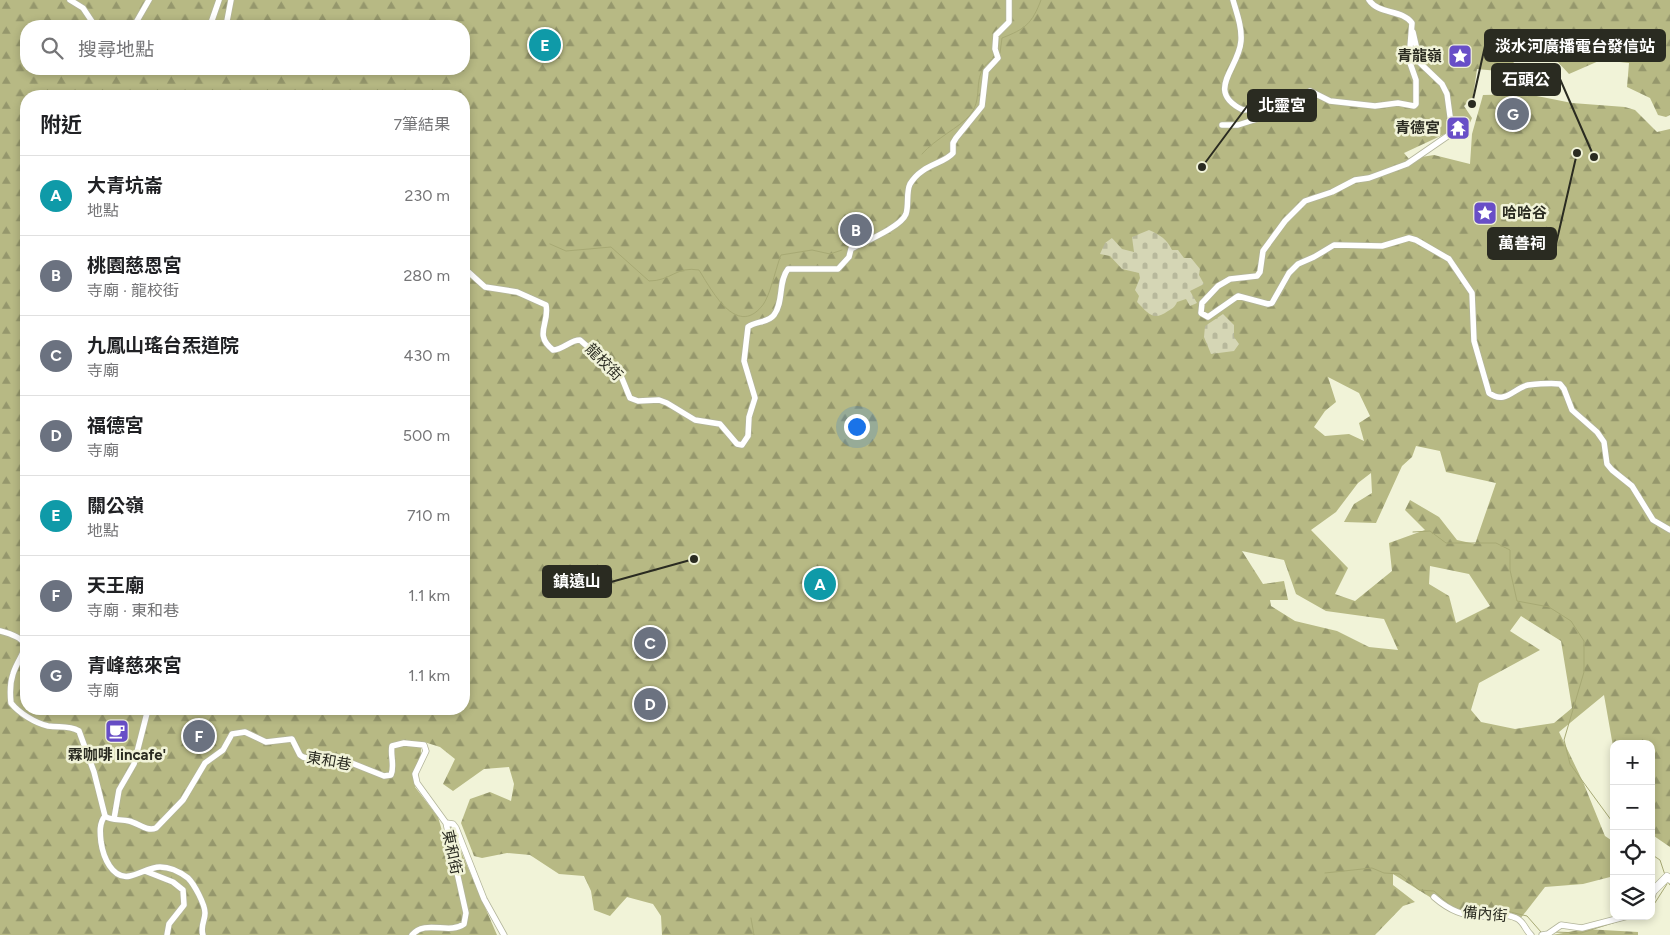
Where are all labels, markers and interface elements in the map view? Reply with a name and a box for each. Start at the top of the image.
search box [20,20,470,75]
pin: E [529,26,561,64]
callout: 淡水河廣播電台發信站 [1485,30,1665,61]
icon: search [38,34,66,62]
text: 淡水河廣播電台發信站 [1495,37,1655,56]
text: 搜尋地點 [78,38,154,61]
place icon: 青龍嶺 [1447,43,1473,69]
place label: 青龍嶺 [1397,47,1442,65]
callout: 石頭公 [1492,64,1560,95]
text: 石頭公 [1502,70,1550,89]
callout: 北靈宮 [1248,90,1316,121]
pin: G [1497,95,1529,133]
text: 北靈宮 [1258,96,1306,115]
text: 附近 [40,112,82,137]
text: 7筆結果 [393,115,450,134]
temple icon: 青德宮 [1445,115,1471,141]
place label: 青德宮 [1395,119,1440,137]
text: 大青坑崙 [87,174,163,197]
text: A [50,186,62,205]
text: 230 m [405,186,450,205]
place icon: 哈哈谷 [1472,200,1498,226]
text: 地點 [87,201,119,220]
place label: 哈哈谷 [1502,204,1547,222]
pin: B [840,211,872,249]
callout: 萬善祠 [1488,228,1556,259]
text: 萬善祠 [1498,234,1546,253]
text: 桃園慈恩宮 [87,254,182,277]
text: B [51,266,61,285]
text: 280 m [403,266,450,285]
text: 寺廟 · 龍校街 [87,281,179,300]
text: 九鳳山瑤台炁道院 [87,334,239,357]
street label: 龍校街 [582,340,626,384]
text: C [50,346,62,365]
text: 430 m [404,346,450,365]
text: 寺廟 [87,361,119,380]
text: 福德宮 [87,414,144,437]
your location [844,414,870,440]
text: D [50,426,62,445]
text: 500 m [403,426,450,445]
text: 寺廟 [87,441,119,460]
text: 關公嶺 [87,494,144,517]
text: E [51,506,61,525]
text: 710 m [407,506,450,525]
text: 地點 [87,521,119,540]
pin: A [804,565,836,603]
callout: 鎮遠山 [543,566,611,597]
text: 鎮遠山 [553,572,601,591]
text: 天王廟 [87,574,144,597]
text: F [52,586,60,605]
text: 1.1 km [408,586,450,605]
text: 寺廟 · 東和巷 [87,601,179,620]
pin: C [634,624,666,662]
text: 青峰慈來宮 [87,654,182,677]
text: G [50,666,62,685]
text: 1.1 km [408,666,450,685]
text: 寺廟 [87,681,119,700]
pin: D [634,685,666,723]
pin: F [183,717,215,755]
cafe icon: 霖咖啡 lincafe' [104,718,130,744]
map controls [1610,740,1655,920]
button: + [1610,740,1655,785]
place label: 霖咖啡 lincafe' [68,746,166,764]
street label: 東和巷 [305,748,353,774]
button: − [1610,785,1655,830]
street label: 東和街 [439,828,465,876]
button: locate [1610,830,1655,875]
button: layers [1610,875,1655,920]
street label: 備內街 [1462,903,1508,925]

